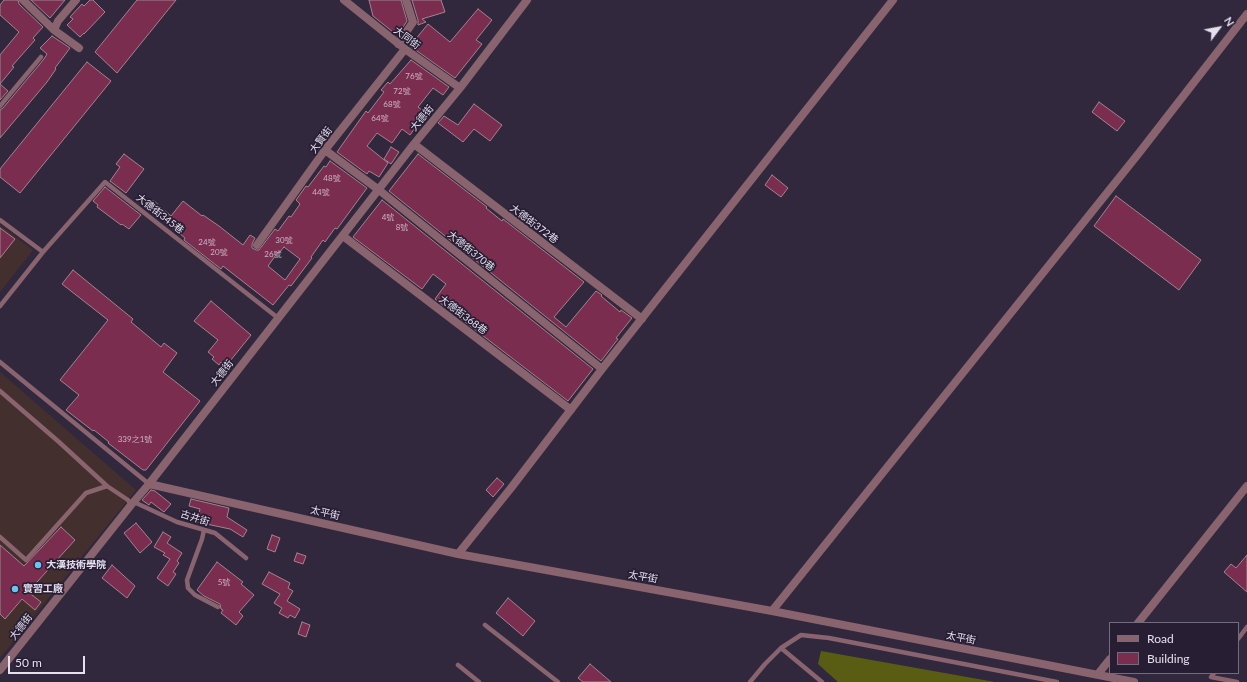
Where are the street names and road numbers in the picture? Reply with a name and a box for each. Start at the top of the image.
street label: 大同街 [391,24,423,52]
street label: 大德街 [408,103,436,133]
street label: 大賢街 [307,124,335,156]
street label: 大德街345巷 [134,192,186,236]
street label: 大德街372巷 [507,202,561,246]
street label: 大德街370巷 [445,228,497,274]
street label: 大德街368巷 [436,293,490,337]
street label: 大德街 [208,357,236,389]
street label: 太平街 [309,504,341,522]
street label: 古井街 [179,508,211,528]
street label: 太平街 [627,568,659,586]
street label: 大德街 [7,611,35,643]
street label: 太平街 [945,629,977,647]

